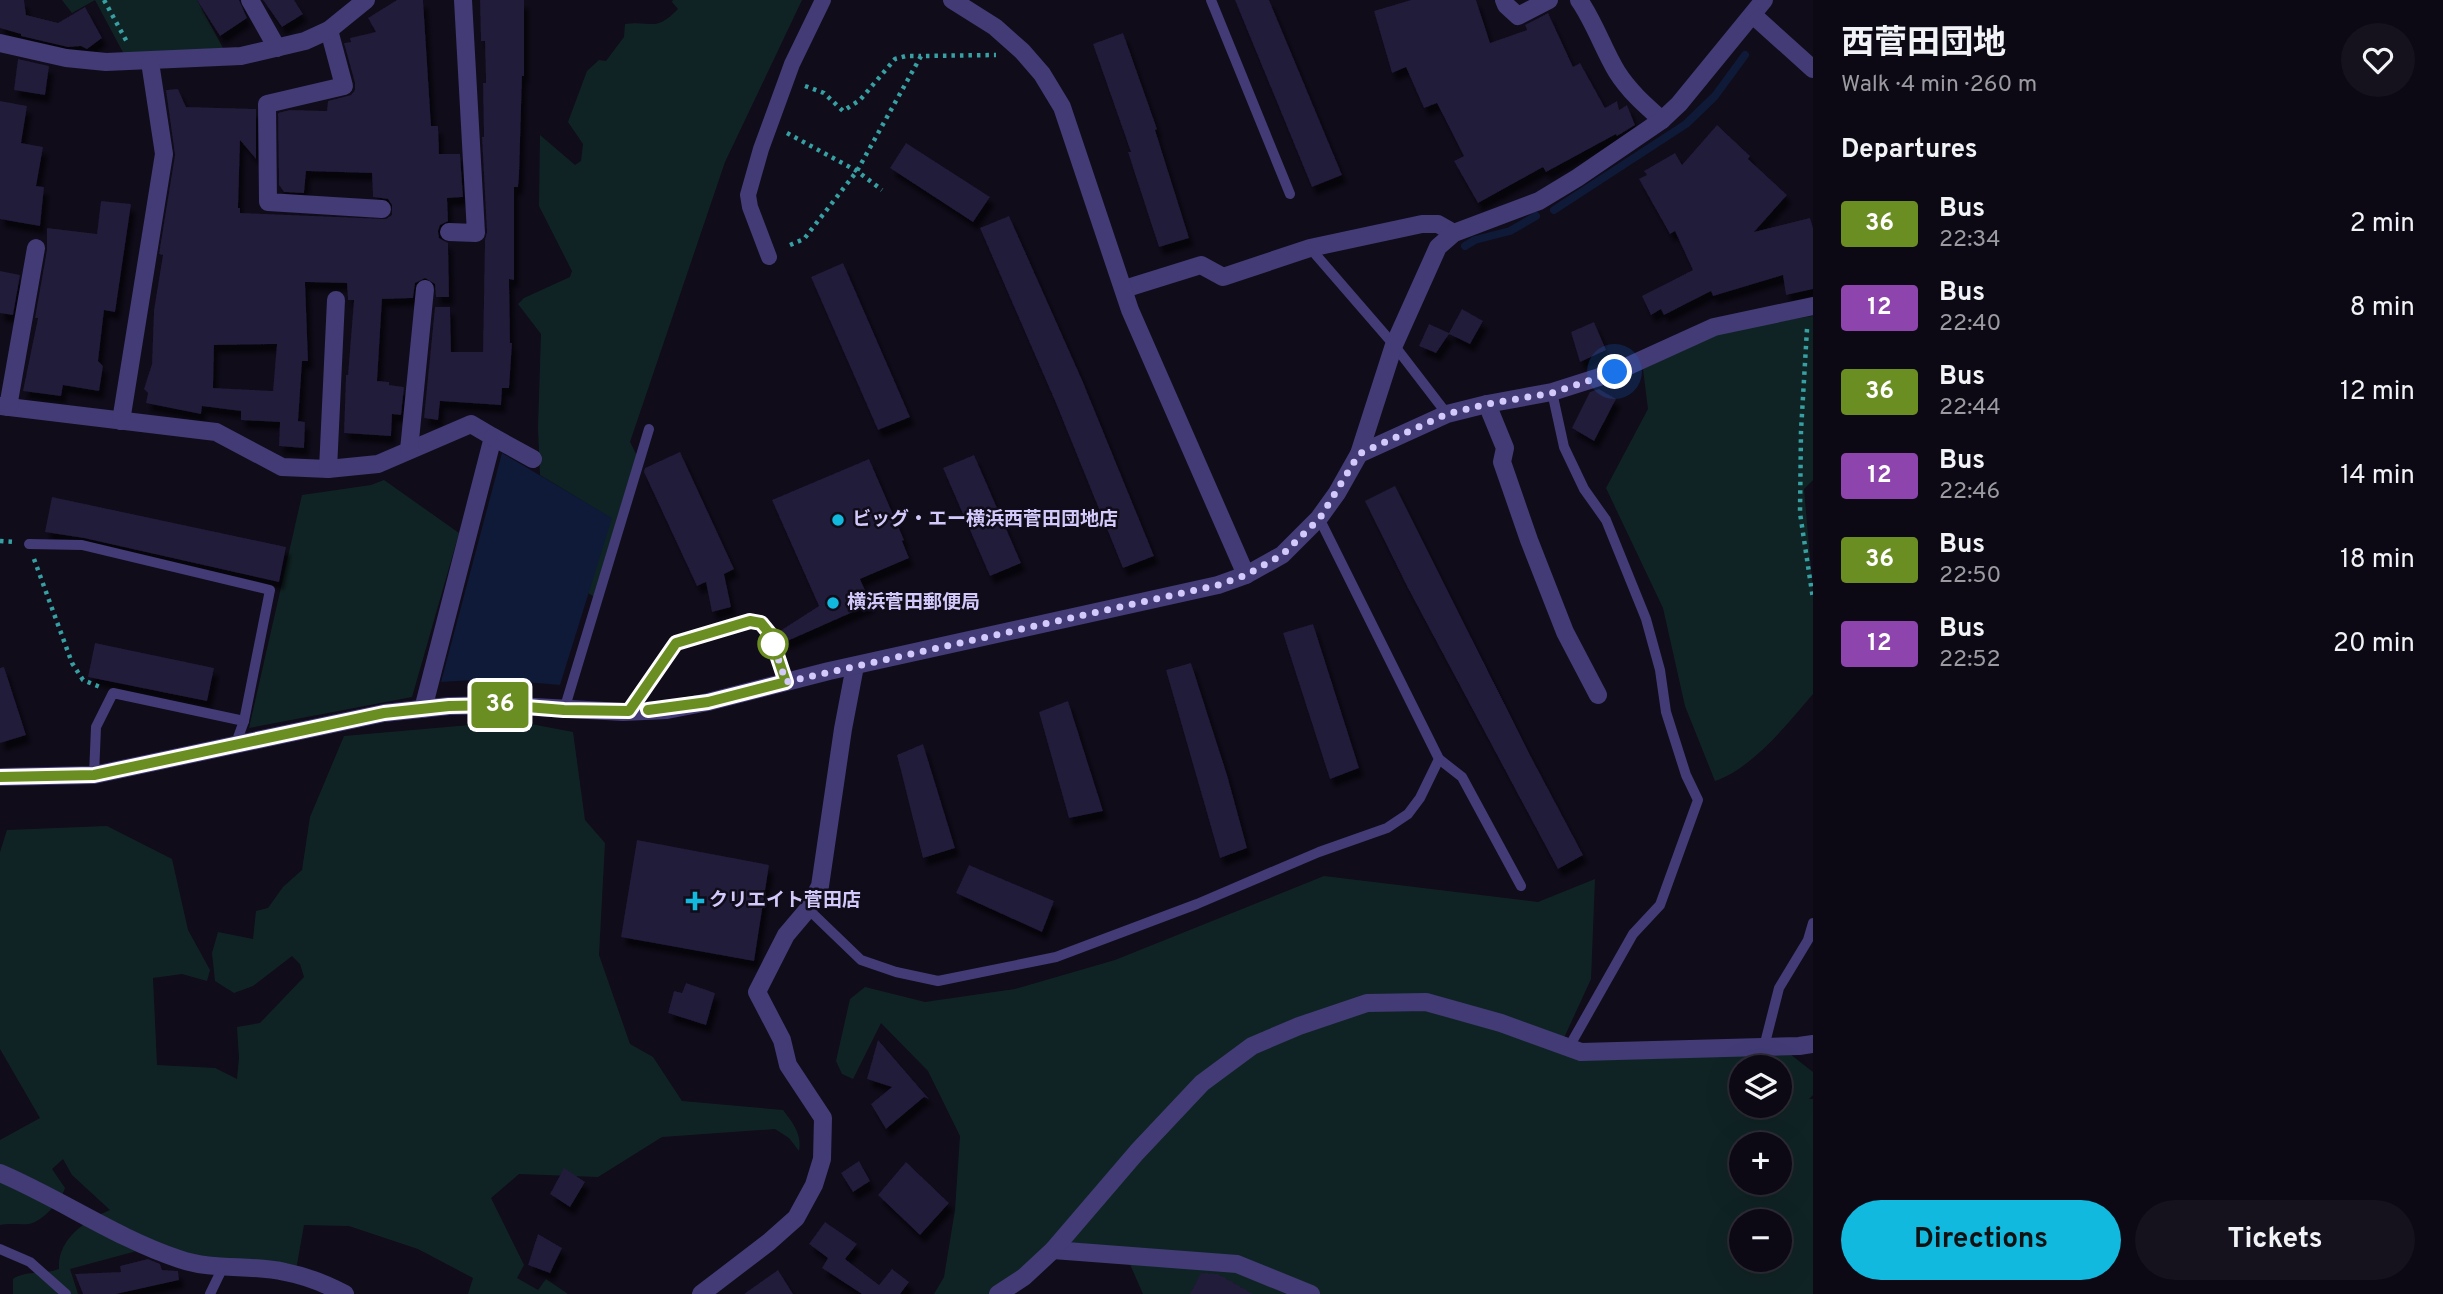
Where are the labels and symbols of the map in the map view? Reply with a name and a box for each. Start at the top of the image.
your location [1597,354,1632,389]
place label: ビッグ・エー横浜西菅田団地店 [852,508,1118,532]
marker: ビッグ・エー横浜西菅田団地店 [830,512,846,528]
place label: 横浜菅田郵便局 [847,591,980,615]
marker: 横浜菅田郵便局 [825,595,841,611]
unlabelled marker [758,629,788,659]
line badge: 36 [468,682,532,728]
place label: クリエイト菅田店 [709,889,861,913]
marker: クリエイト菅田店 [687,893,703,909]

